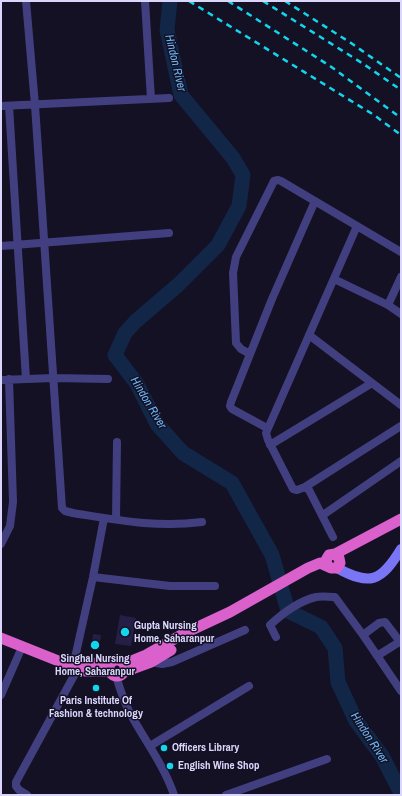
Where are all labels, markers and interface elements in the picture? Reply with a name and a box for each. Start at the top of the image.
water label: Hindon River [161,33,189,93]
water label: Hindon River [127,374,169,432]
place label: Gupta Nursing Home, Saharanpur [134,619,214,645]
marker: Gupta Nursing Home, Saharanpur [119,626,131,638]
marker: Singhal Nursing Home, Saharanpur [89,639,101,651]
place label: Singhal Nursing Home, Saharanpur [55,652,135,678]
marker: Paris Institute Of Fashion & technology [91,683,101,693]
place label: Paris Institute Of Fashion & technology [49,694,143,720]
water label: Hindon River [347,710,391,766]
place label: Officers Library [172,741,239,755]
marker: Officers Library [159,743,169,753]
place label: English Wine Shop [178,759,260,773]
marker: English Wine Shop [165,761,175,771]

